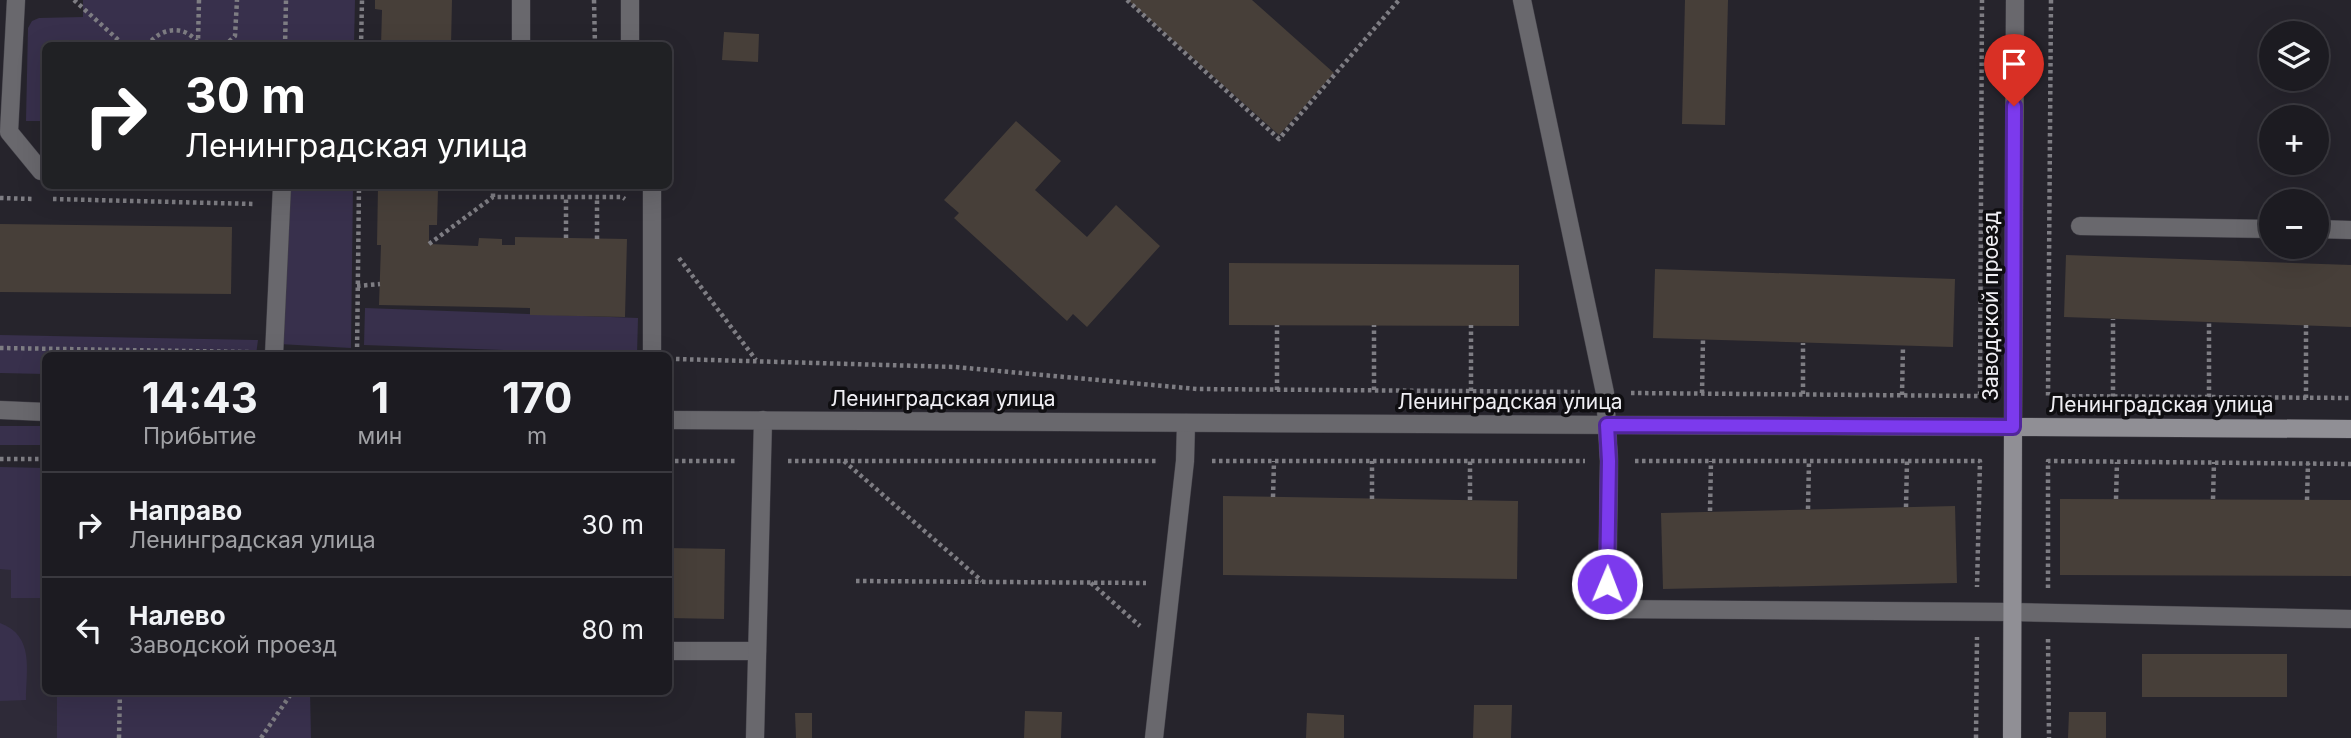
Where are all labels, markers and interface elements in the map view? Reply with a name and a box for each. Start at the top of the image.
map controls [2259,21,2329,259]
button: layers [2259,21,2329,91]
pin [1984,34,2044,106]
icon: arrive [1995,45,2033,83]
text: 30 m [185,66,306,125]
icon: right [70,70,161,161]
button: + [2259,105,2329,175]
text: Ленинградская улица [185,126,528,165]
button: − [2259,189,2329,259]
street label: Заводской проезд [1978,211,2003,401]
text: 14:43 [142,372,258,423]
text: 1 [371,372,389,423]
text: 170 [502,372,572,423]
street label: Ленинградская улица [830,386,1056,411]
street label: Ленинградская улица [1397,389,1623,414]
street label: Ленинградская улица [2048,392,2274,417]
text: Прибытие [143,422,256,450]
text: мин [357,422,402,450]
text: m [527,422,547,450]
text: Направо [129,495,242,526]
icon: right [70,506,108,544]
text: 30 m [581,509,644,540]
text: Ленинградская улица [129,526,376,554]
position arrow [1570,547,1644,621]
text: Налево [129,600,226,631]
icon: left [70,611,108,649]
text: 80 m [581,614,644,645]
text: Заводской проезд [129,631,337,659]

